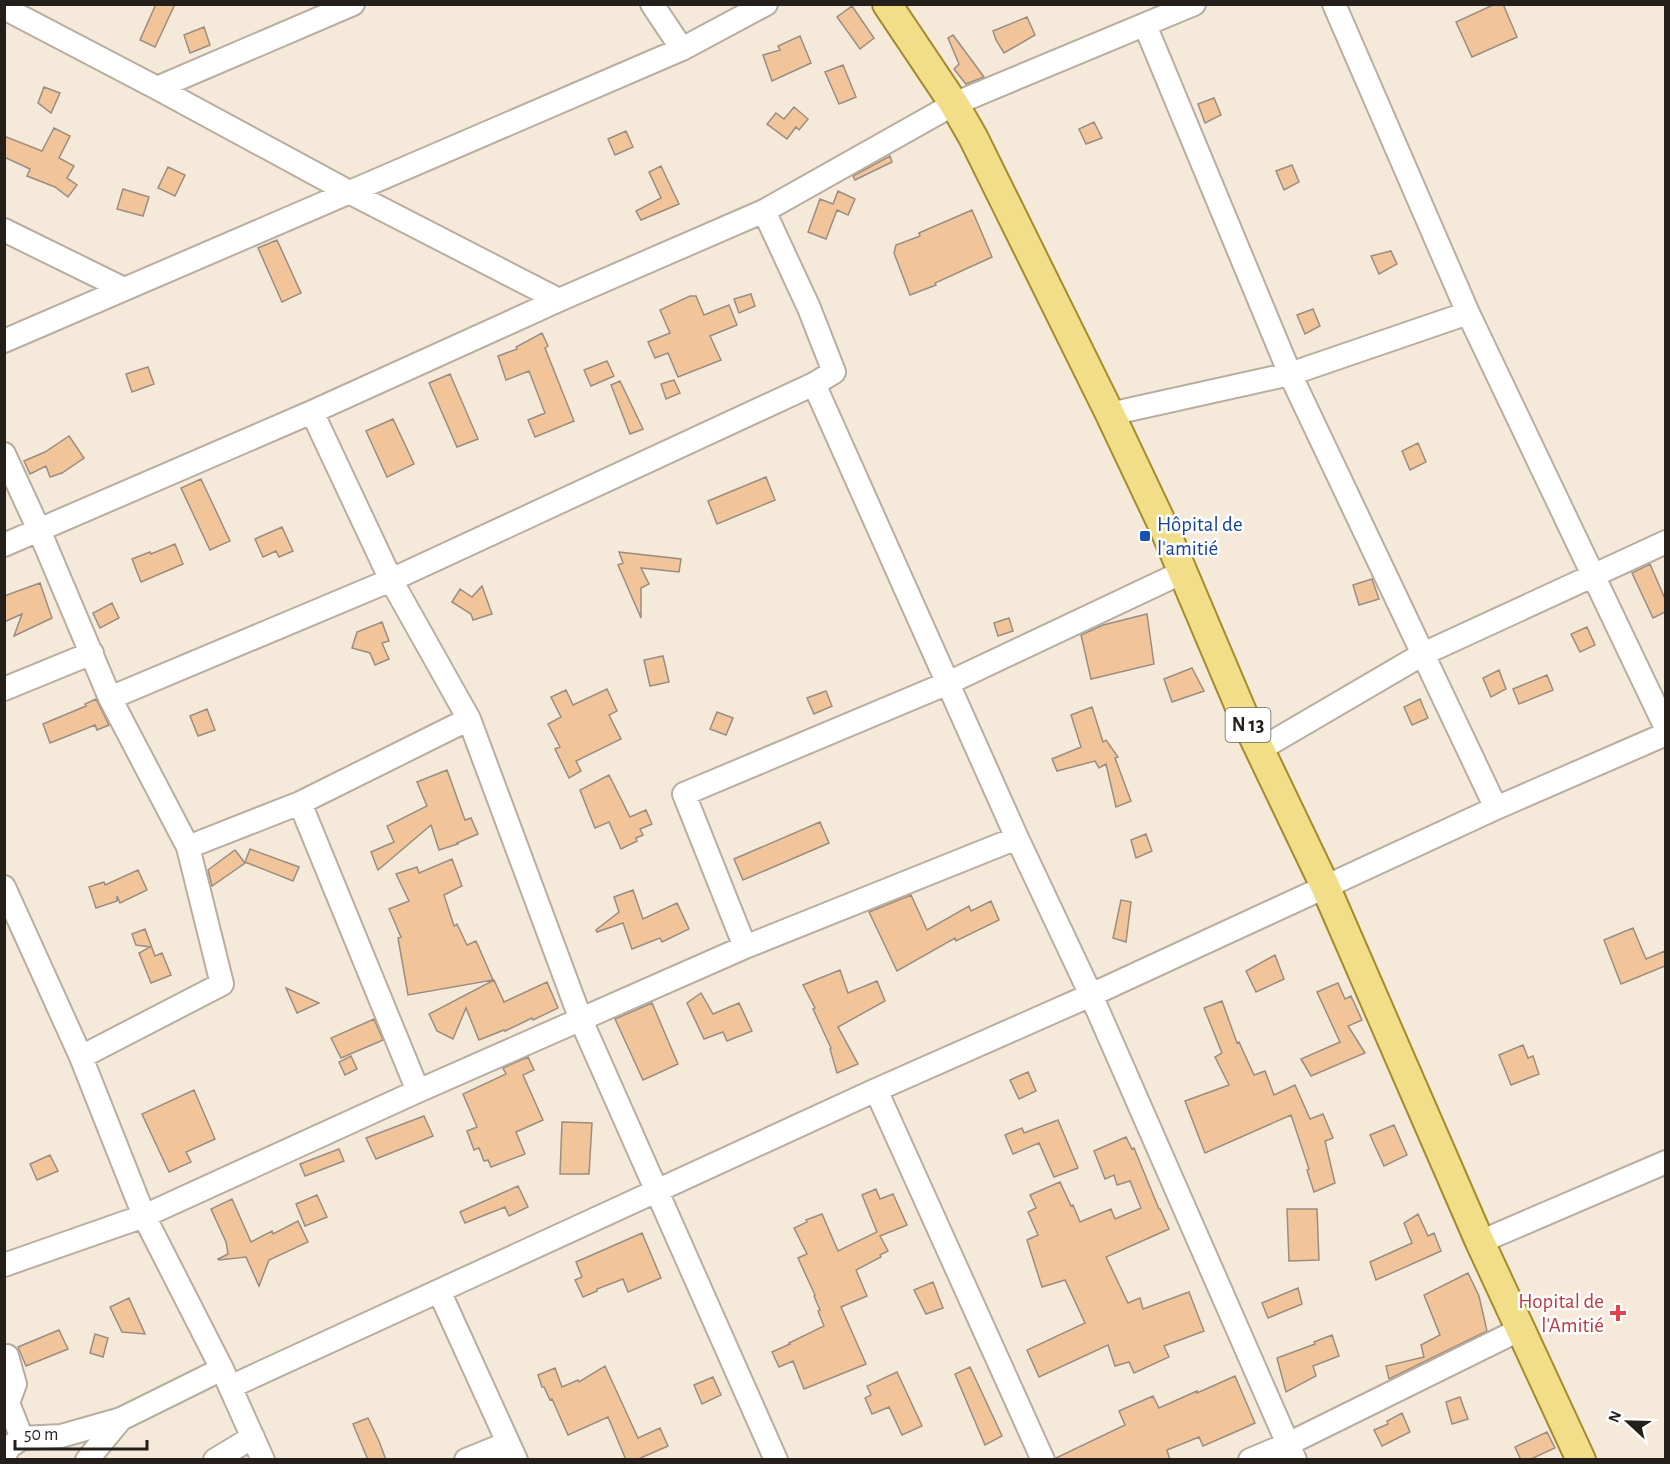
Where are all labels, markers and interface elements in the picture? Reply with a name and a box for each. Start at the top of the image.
place label: Hôpital de l'amitié [1157,514,1243,559]
marker: Hôpital de l'amitié [1138,529,1152,543]
road number: N 13 [1226,708,1270,742]
place label: Hopital de l'Amitié [1518,1291,1604,1336]
marker: Hopital de l'Amitié [1609,1304,1627,1322]
north arrow [1598,1392,1658,1452]
text: N [1606,1409,1625,1425]
scale bar [15,1413,147,1451]
text: 50 m [24,1426,58,1444]

